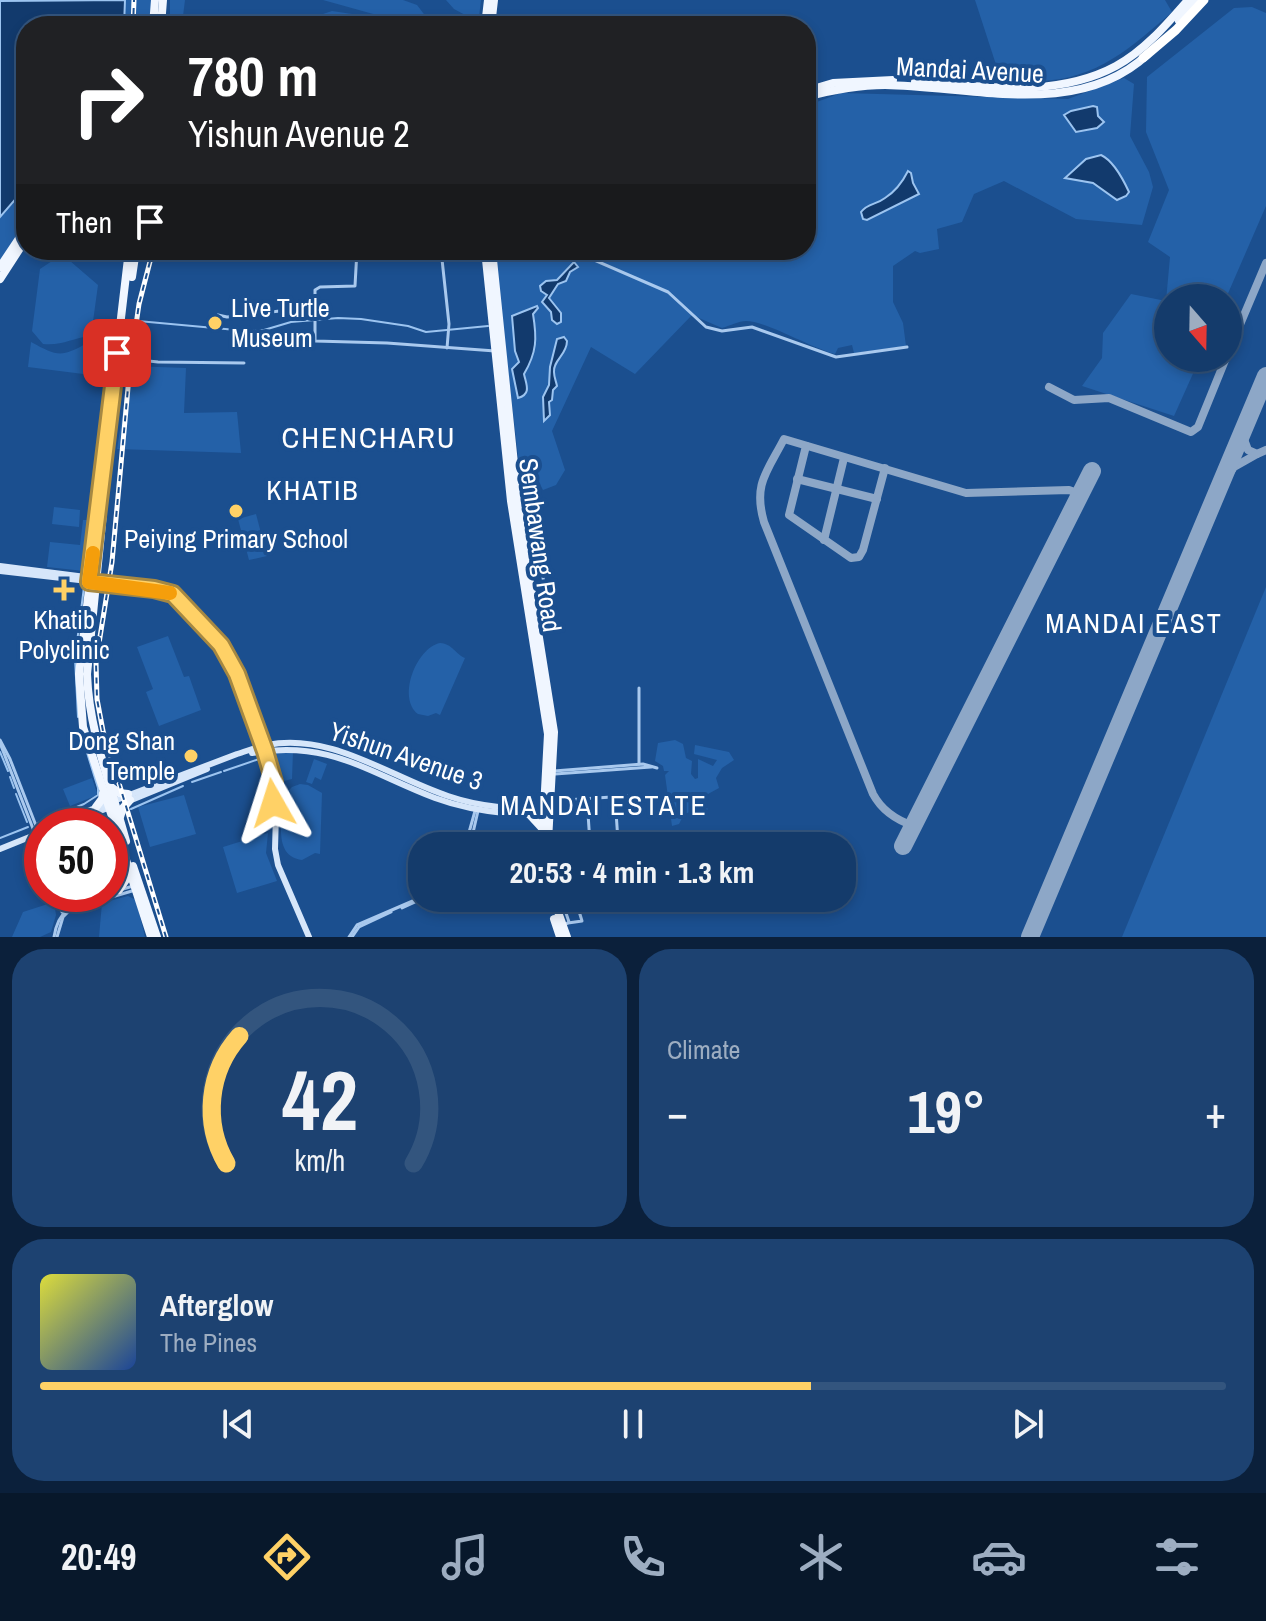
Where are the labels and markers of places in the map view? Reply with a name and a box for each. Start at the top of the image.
place label: Live Turtle Museum [231,290,330,355]
marker: Live Turtle Museum [206,314,224,332]
pin [83,319,151,387]
marker: Peiying Primary School [227,502,245,520]
place label: Peiying Primary School [124,521,348,556]
marker: Khatib Polyclinic [53,579,75,601]
place label: Khatib Polyclinic [18,602,110,667]
place label: Dong Shan Temple [68,723,175,788]
marker: Dong Shan Temple [182,747,200,765]

